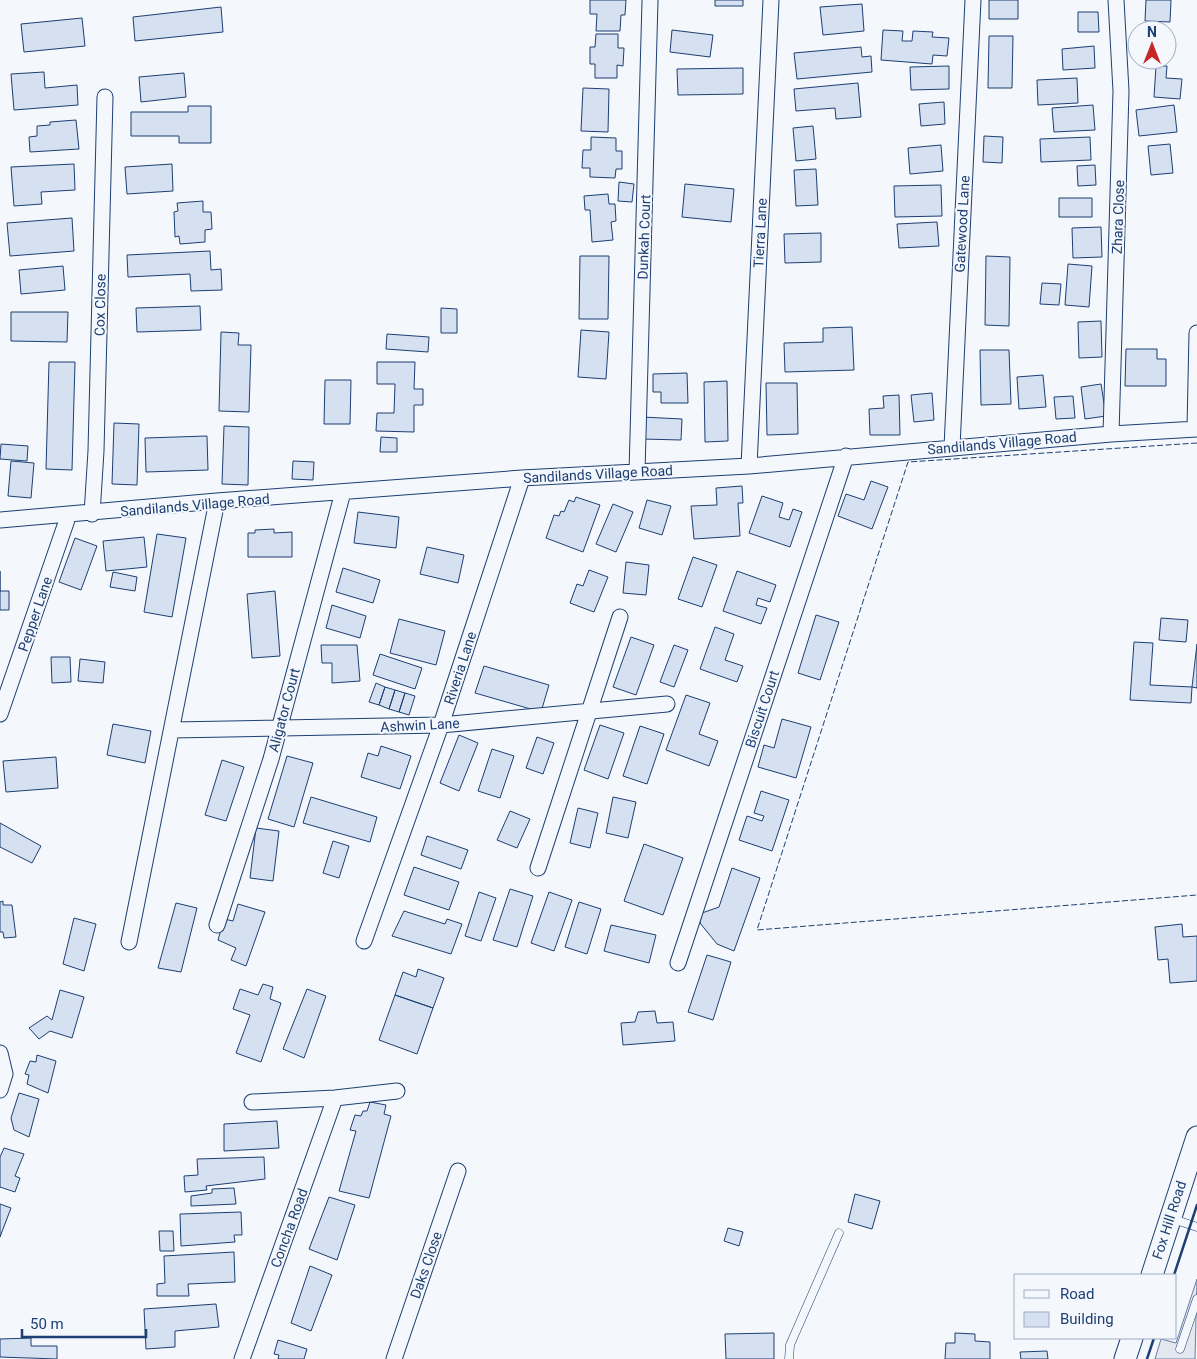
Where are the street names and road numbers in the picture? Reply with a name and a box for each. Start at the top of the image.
street label: Gatewood Lane [951,175,973,273]
street label: Zhara Close [1109,180,1127,254]
street label: Dunkah Court [635,194,653,280]
street label: Tierra Lane [750,198,770,268]
street label: Cox Close [91,274,109,336]
street label: Sandilands Village Road [927,428,1077,458]
street label: Sandilands Village Road [523,462,673,486]
street label: Sandilands Village Road [120,490,270,520]
street label: Pepper Lane [15,575,55,653]
street label: Riveria Lane [441,630,479,706]
street label: Aligator Court [265,666,303,754]
street label: Biscuit Court [742,668,782,750]
street label: Ashwin Lane [380,715,460,735]
street label: Fox Hill Road [1149,1179,1189,1261]
street label: Concha Road [267,1186,311,1270]
street label: Daks Close [407,1229,445,1301]

